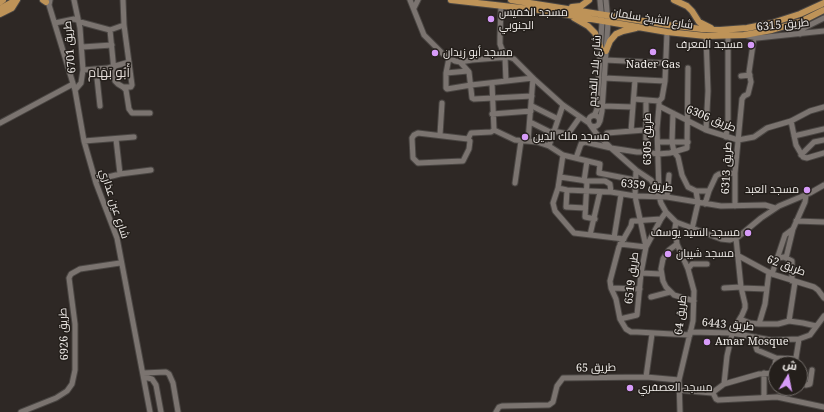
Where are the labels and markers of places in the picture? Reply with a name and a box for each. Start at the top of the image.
place label: مسجد الخميس الجنوبي [499,6,568,32]
marker: مسجد الخميس الجنوبي [486,14,496,24]
place label: مسجد المعرف [676,38,743,52]
marker: مسجد المعرف [746,40,756,50]
place label: مسجد أبو زيدان [443,46,513,60]
marker: Nader Gas [648,47,658,57]
marker: مسجد أبو زيدان [430,48,440,58]
place label: Nader Gas [626,58,680,72]
place label: مسجد ملك الدين [533,130,610,144]
marker: مسجد ملك الدين [520,132,530,142]
place label: مسجد العبد [745,183,799,197]
marker: مسجد العبد [802,185,812,195]
place label: مسجد السيد يوسف [651,226,740,240]
marker: مسجد السيد يوسف [743,228,753,238]
place label: مسجد شيبان [676,247,734,261]
marker: مسجد شيبان [663,249,673,259]
place label: Amar Mosque [715,335,789,349]
marker: Amar Mosque [702,337,712,347]
place label: مسجد العصفري [638,381,712,395]
marker: مسجد العصفري [625,383,635,393]

